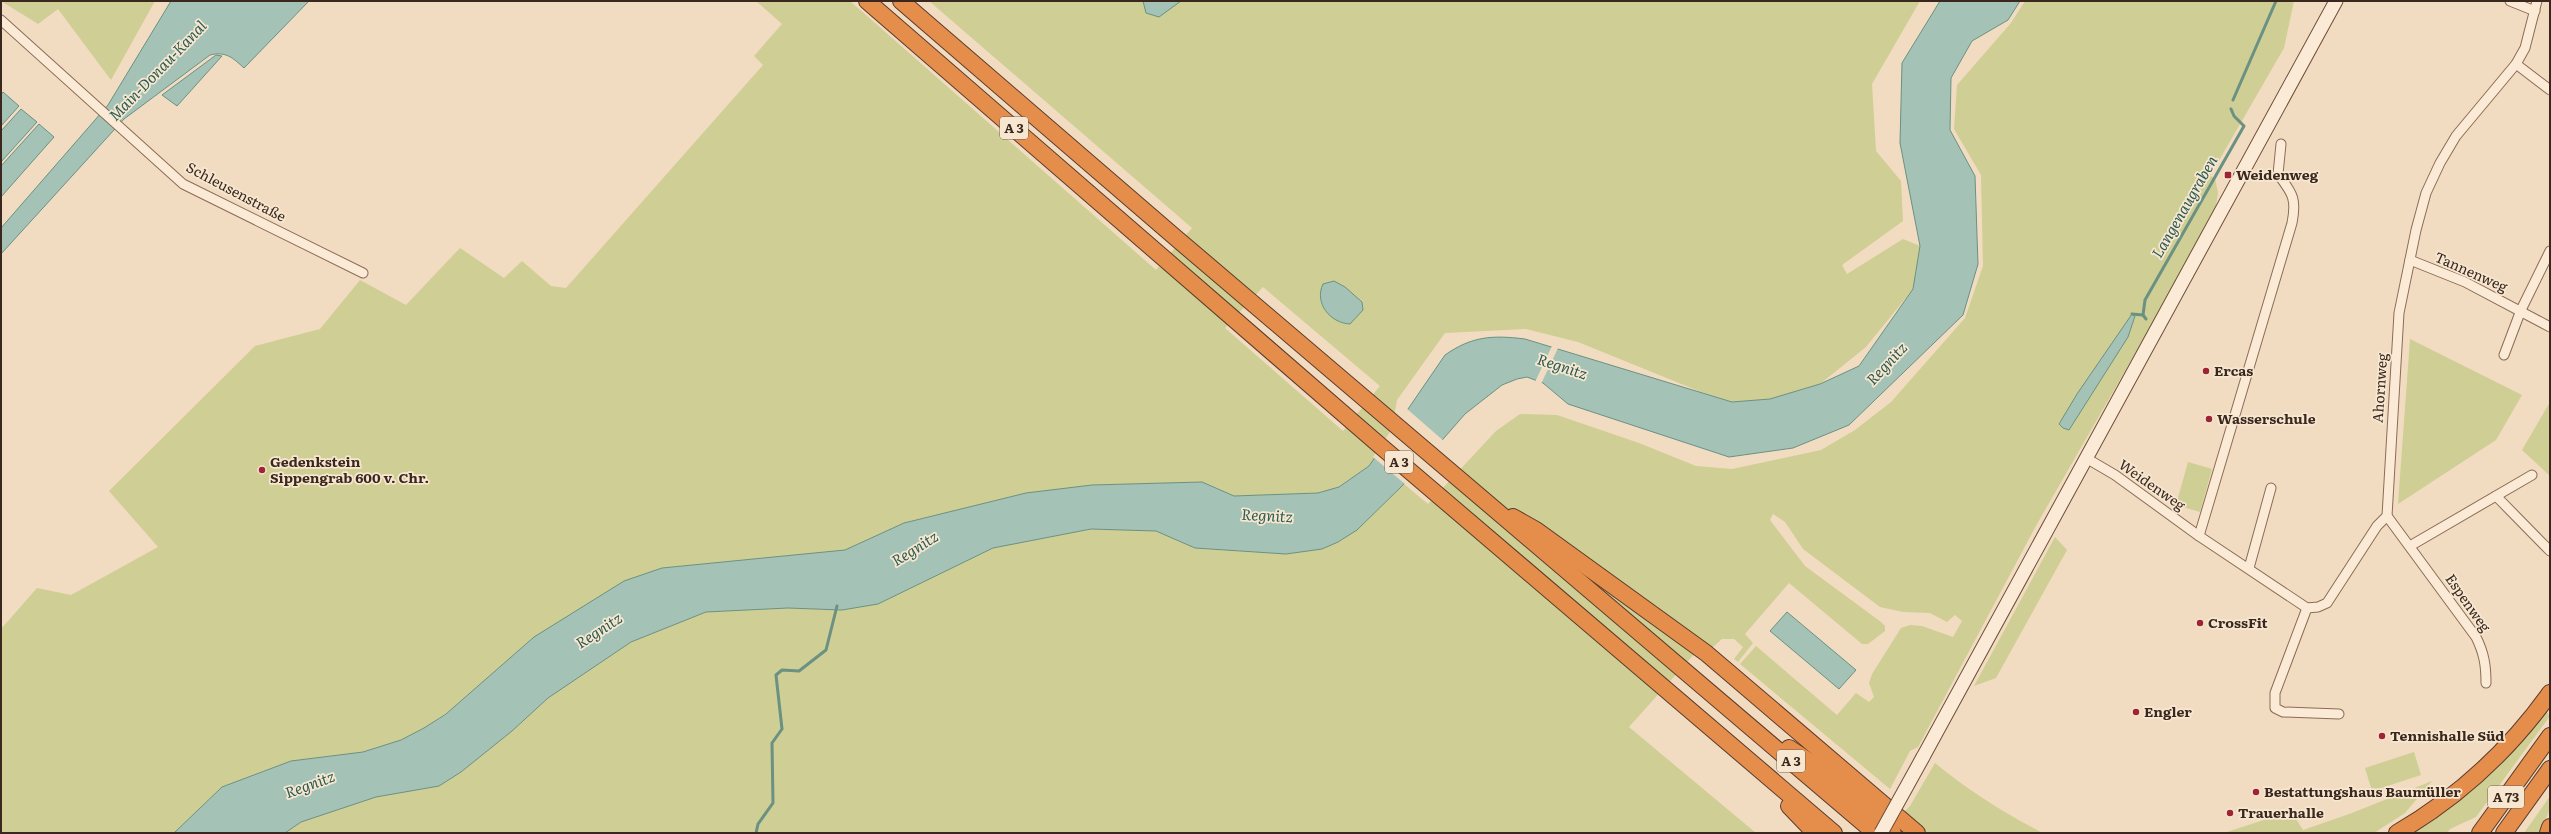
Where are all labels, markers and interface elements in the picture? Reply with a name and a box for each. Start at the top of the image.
water label: Main-Donau-Kanal [103,14,212,125]
road number: A 3 [1000,117,1028,139]
water label: Langenaugraben [2145,151,2222,262]
street label: Schleusenstraße [183,156,290,226]
place label: Weidenweg [2236,164,2319,184]
marker: Weidenweg [2223,170,2233,180]
street label: Tannenweg [2432,246,2511,296]
water label: Regnitz [1860,336,1912,390]
water label: Regnitz [1535,347,1590,384]
street label: Ahornweg [2367,352,2391,423]
place label: Ercas [2214,360,2253,380]
marker: Ercas [2201,366,2211,376]
place label: Wasserschule [2217,408,2316,428]
marker: Wasserschule [2204,414,2214,424]
place label: Gedenkstein Sippengrab 600 v. Chr. [270,451,429,487]
road number: A 3 [1385,451,1413,473]
street label: Weidenweg [2115,454,2190,515]
marker: Gedenkstein Sippengrab 600 v. Chr. [257,465,267,475]
water label: Regnitz [1241,502,1293,527]
water label: Regnitz [886,524,942,571]
street label: Espenweg [2442,569,2496,636]
water label: Regnitz [570,606,626,653]
place label: CrossFit [2208,612,2269,632]
marker: CrossFit [2195,618,2205,628]
place label: Engler [2144,701,2192,721]
marker: Engler [2131,707,2141,717]
place label: Tennishalle Süd [2390,725,2505,745]
marker: Tennishalle Süd [2377,731,2387,741]
road number: A 3 [1777,750,1805,772]
water label: Regnitz [281,764,338,803]
place label: Bestattungshaus Baumüller [2264,781,2461,801]
road number: A 73 [2488,786,2524,808]
marker: Bestattungshaus Baumüller [2251,787,2261,797]
place label: Trauerhalle [2238,802,2324,822]
marker: Trauerhalle [2225,808,2235,818]

